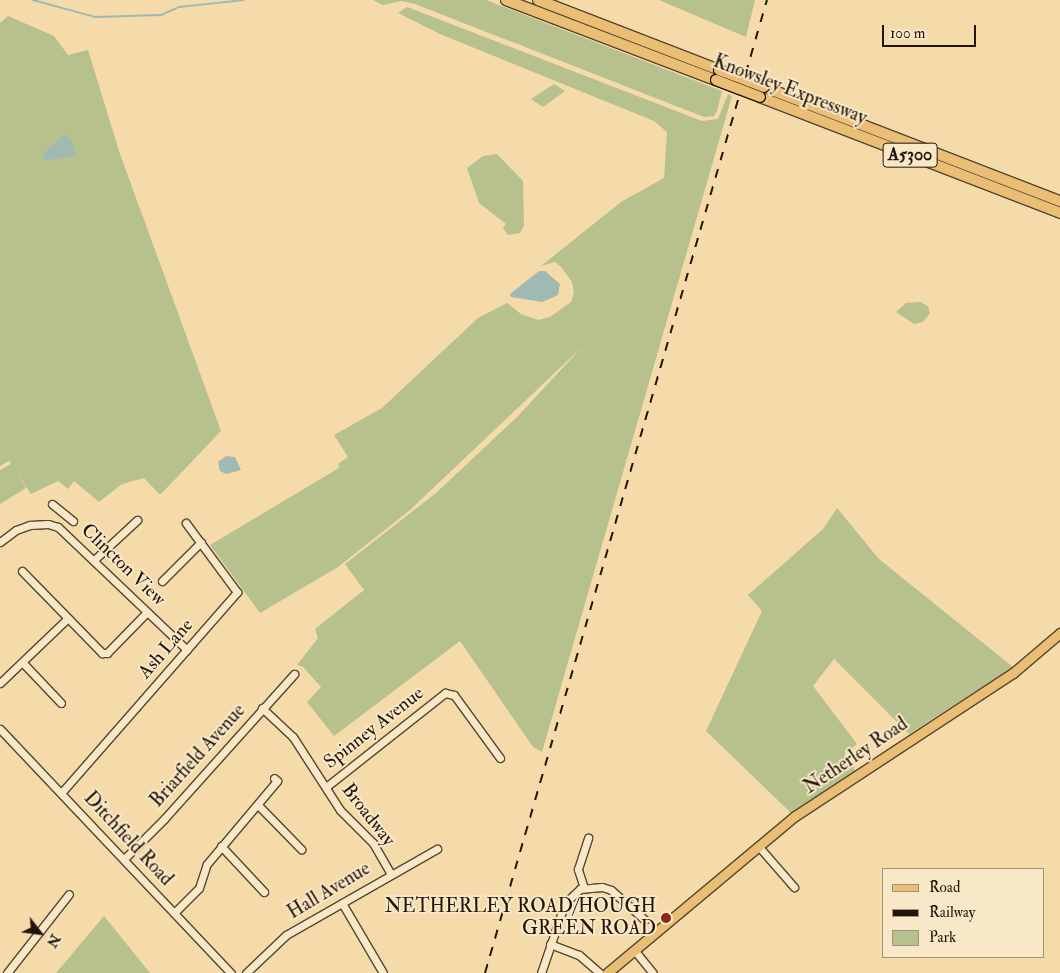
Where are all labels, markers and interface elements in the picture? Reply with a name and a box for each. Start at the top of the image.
scale bar [885,15,979,47]
text: 100 m [890,24,925,43]
street label: Knowsley Expressway [710,50,870,130]
road number: A5300 [882,140,938,170]
street label: Clincton View [76,519,170,611]
street label: Ash Lane [134,614,198,684]
street label: Spinney Avenue [320,682,428,774]
street label: Briarfield Avenue [146,700,250,812]
street label: Netherley Road [800,713,912,799]
street label: Broadway [336,779,400,851]
street label: Ditchfield Road [79,787,177,891]
street label: Hall Avenue [284,858,374,924]
legend [882,868,1045,958]
text: Road [929,878,960,897]
place label: NETHERLEY ROAD/HOUGH GREEN ROAD [385,896,656,940]
text: Railway [929,903,975,922]
north arrow [15,908,65,958]
marker: NETHERLEY ROAD/HOUGH GREEN ROAD [660,912,672,924]
text: Park [929,928,956,947]
text: N [43,931,64,950]

